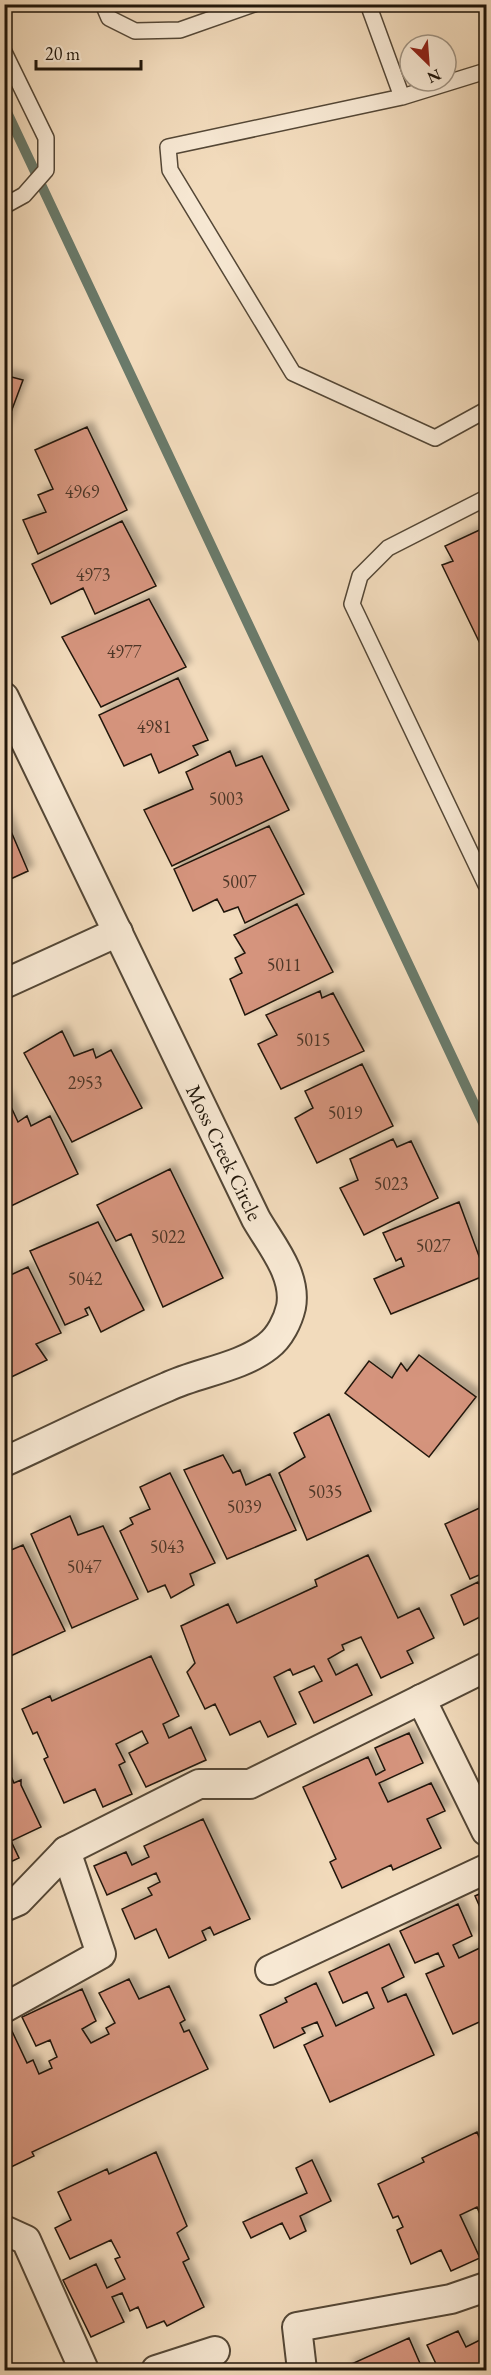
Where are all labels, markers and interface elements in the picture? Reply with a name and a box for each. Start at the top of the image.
scale bar [36,33,141,71]
north arrow [398,33,458,93]
text: 20 m [45,42,80,65]
text: N [424,64,444,88]
house number: 4969 [65,480,100,503]
house number: 4973 [76,563,110,586]
house number: 4977 [107,640,142,663]
house number: 4981 [137,715,171,738]
house number: 5003 [209,787,243,810]
house number: 5007 [222,870,257,893]
house number: 5011 [267,953,301,976]
house number: 5015 [296,1028,330,1051]
house number: 2953 [68,1071,102,1094]
street label: Moss Creek Circle [180,1080,269,1225]
house number: 5019 [328,1101,363,1124]
house number: 5023 [374,1172,408,1195]
house number: 5022 [151,1225,186,1248]
house number: 5027 [416,1234,451,1257]
house number: 5042 [68,1267,103,1290]
house number: 5035 [308,1480,342,1503]
house number: 5039 [227,1495,262,1518]
house number: 5043 [150,1535,184,1558]
house number: 5047 [67,1555,102,1578]

